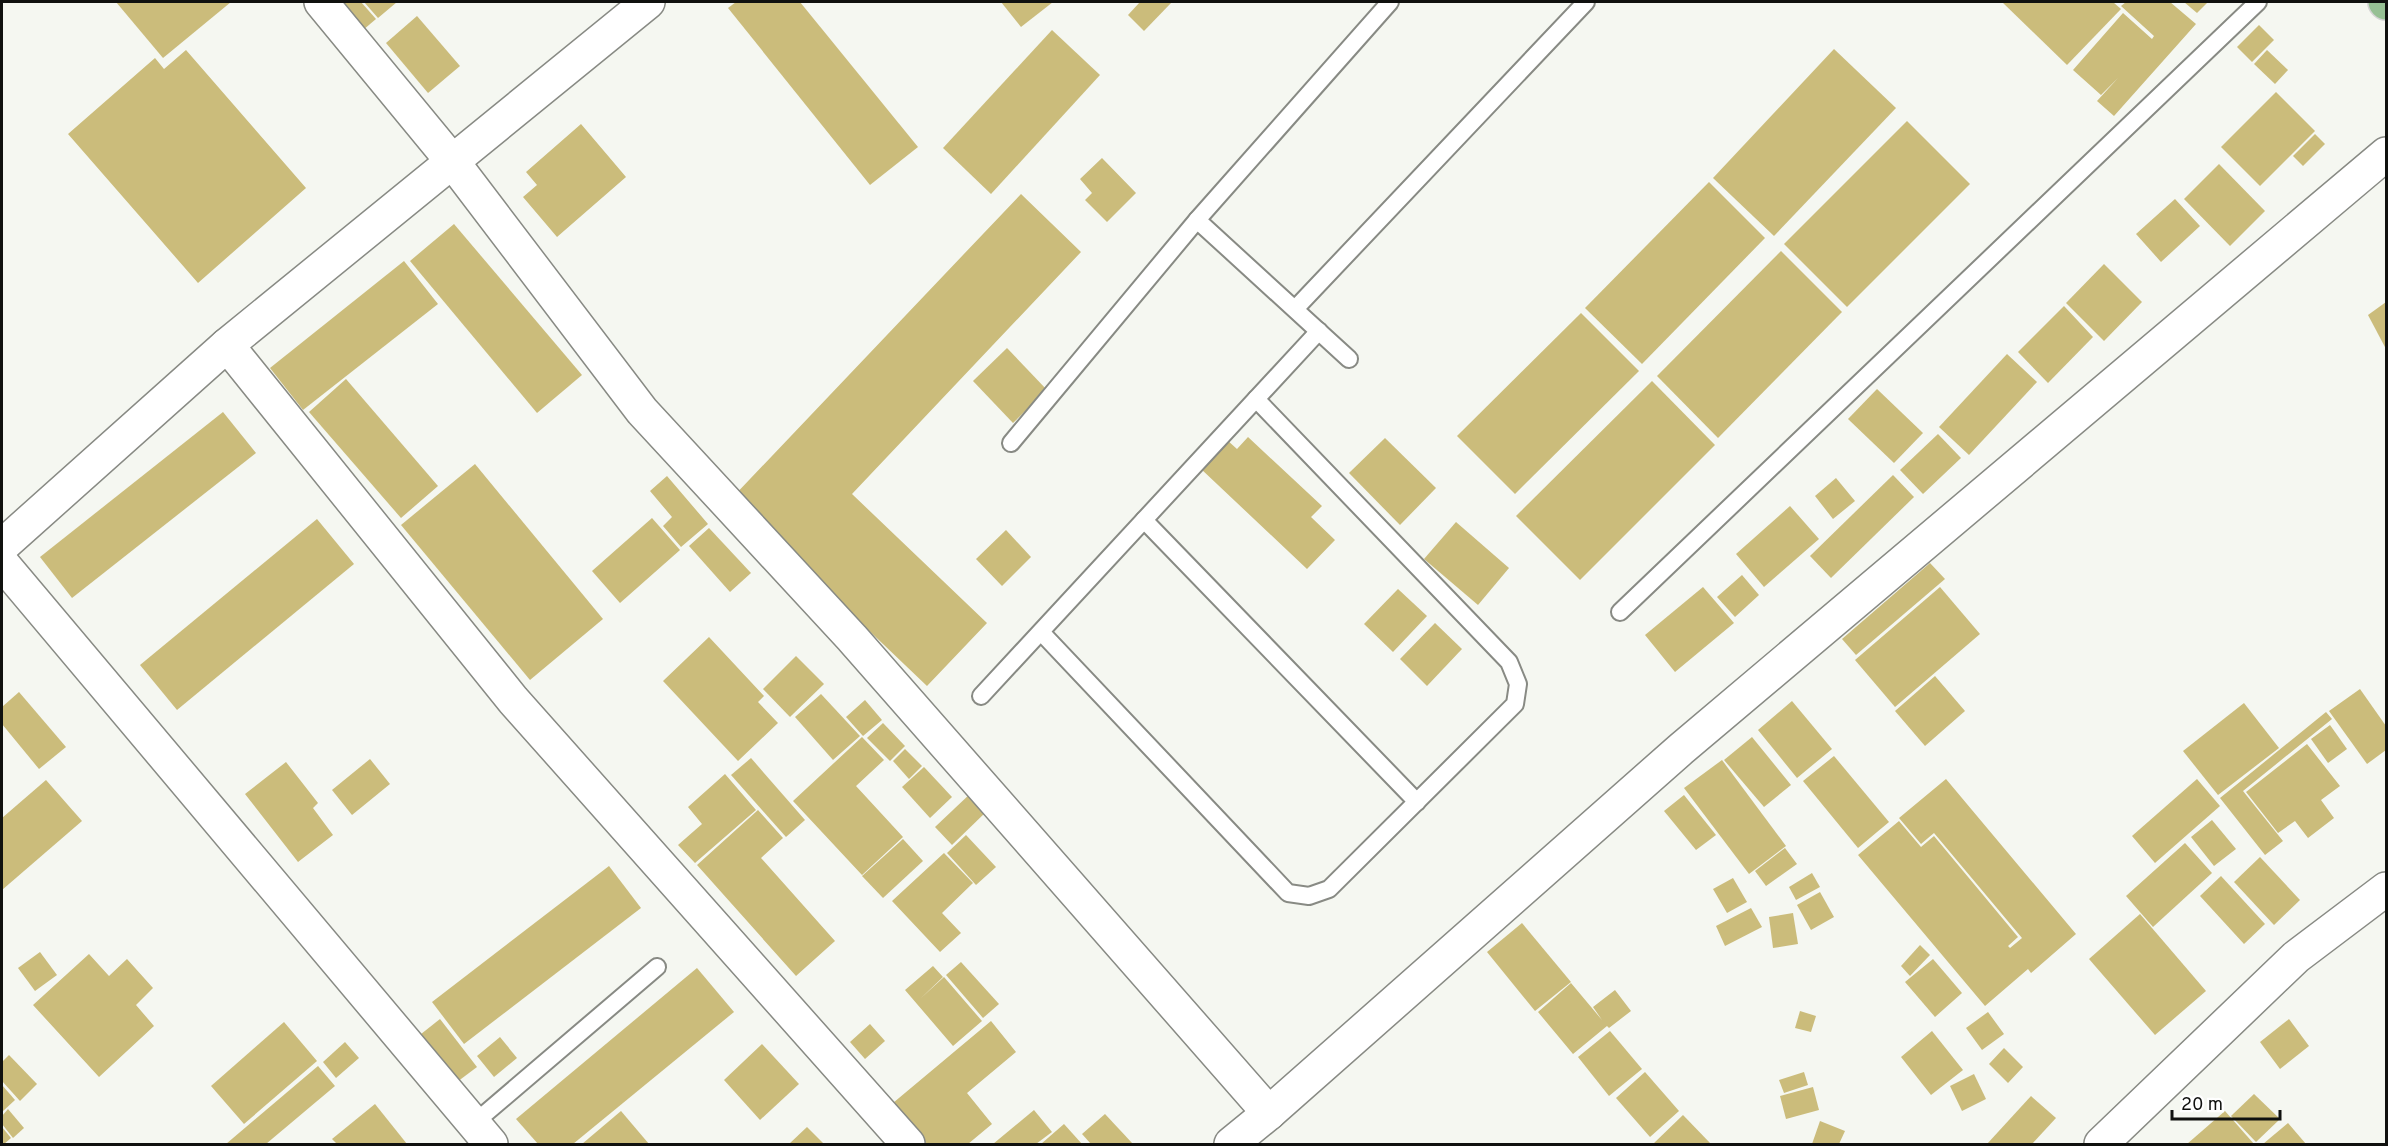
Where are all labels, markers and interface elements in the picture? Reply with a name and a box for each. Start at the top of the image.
scale bar [2172,1083,2280,1121]
text: 20 m [2181,1094,2223,1117]

